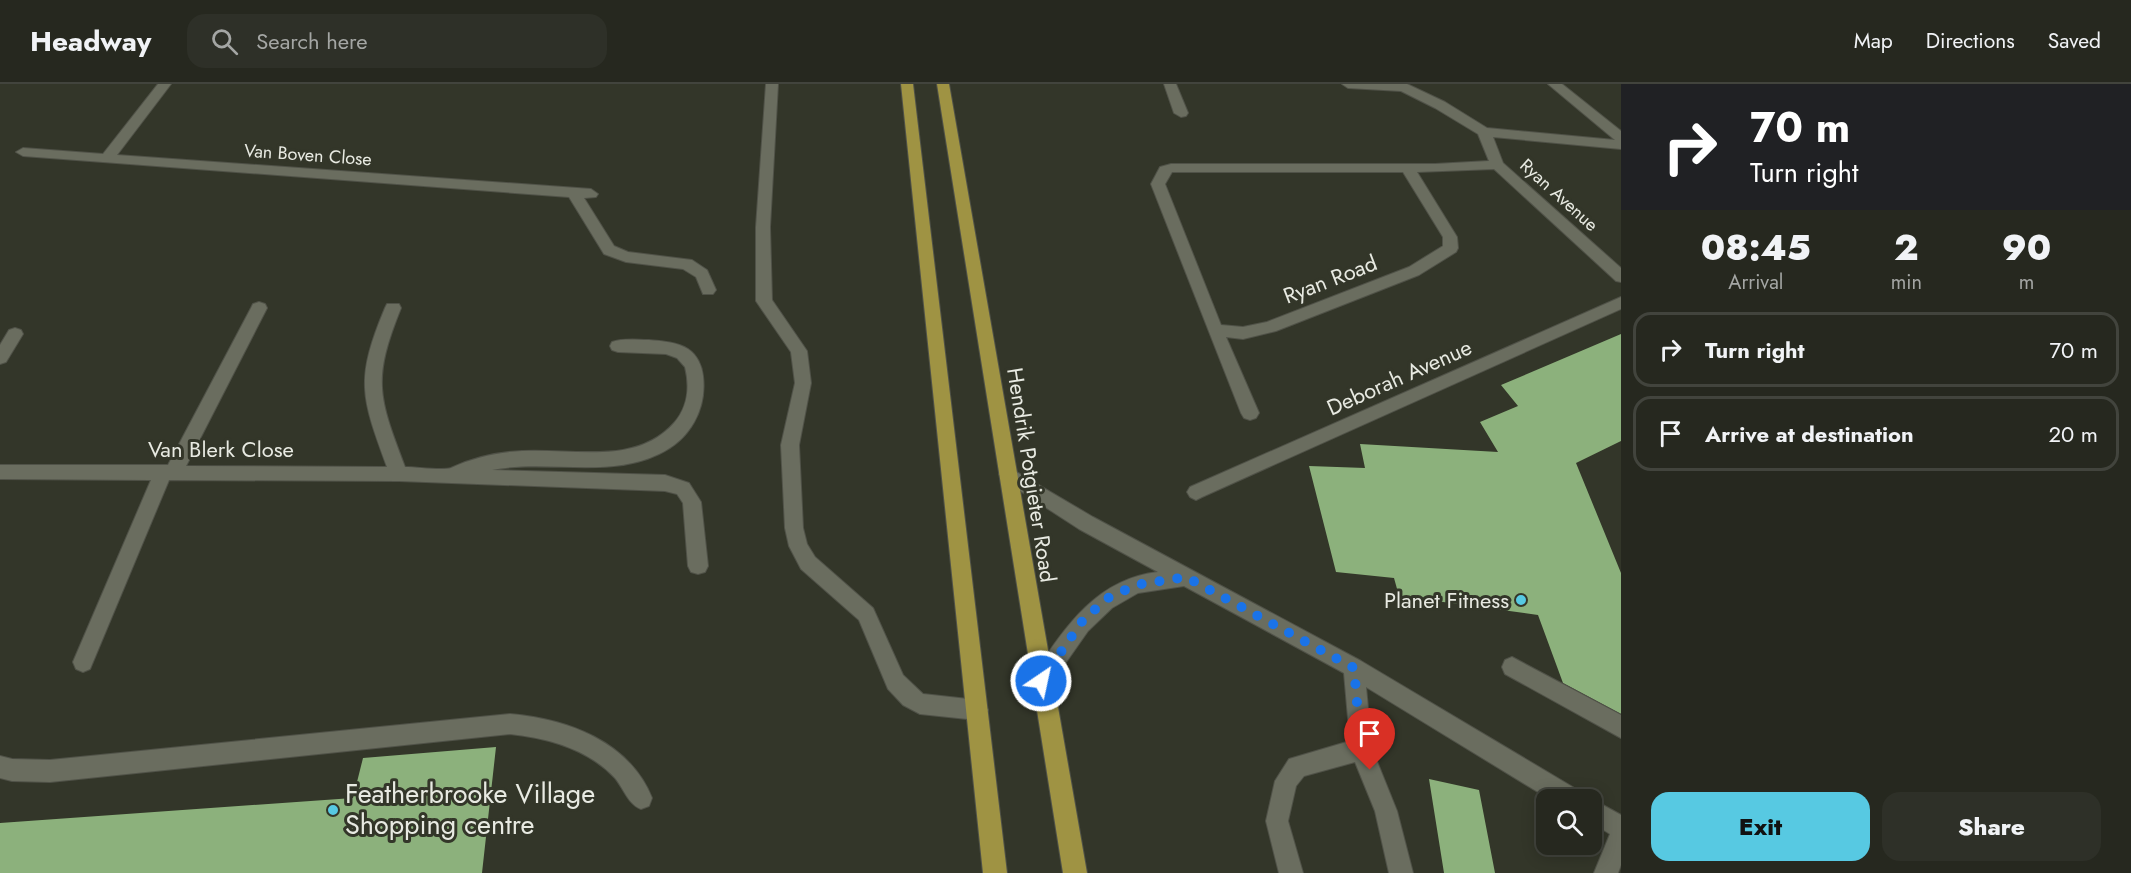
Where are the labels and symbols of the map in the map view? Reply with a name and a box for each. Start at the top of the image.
street label: Van Boven Close [243,138,373,172]
street label: Ryan Avenue [1514,153,1604,237]
street label: Ryan Road [1278,246,1382,312]
street label: Deborah Avenue [1321,331,1477,423]
street label: Hendrik Potgieter Road [999,365,1065,585]
street label: Van Blerk Close [148,433,294,465]
place label: Planet Fitness [1384,584,1509,616]
marker: Planet Fitness [1514,593,1528,607]
position arrow [1009,649,1073,713]
pin [1344,708,1395,770]
place label: Featherbrooke Village Shopping centre [345,774,595,844]
marker: Featherbrooke Village Shopping centre [326,803,340,817]

